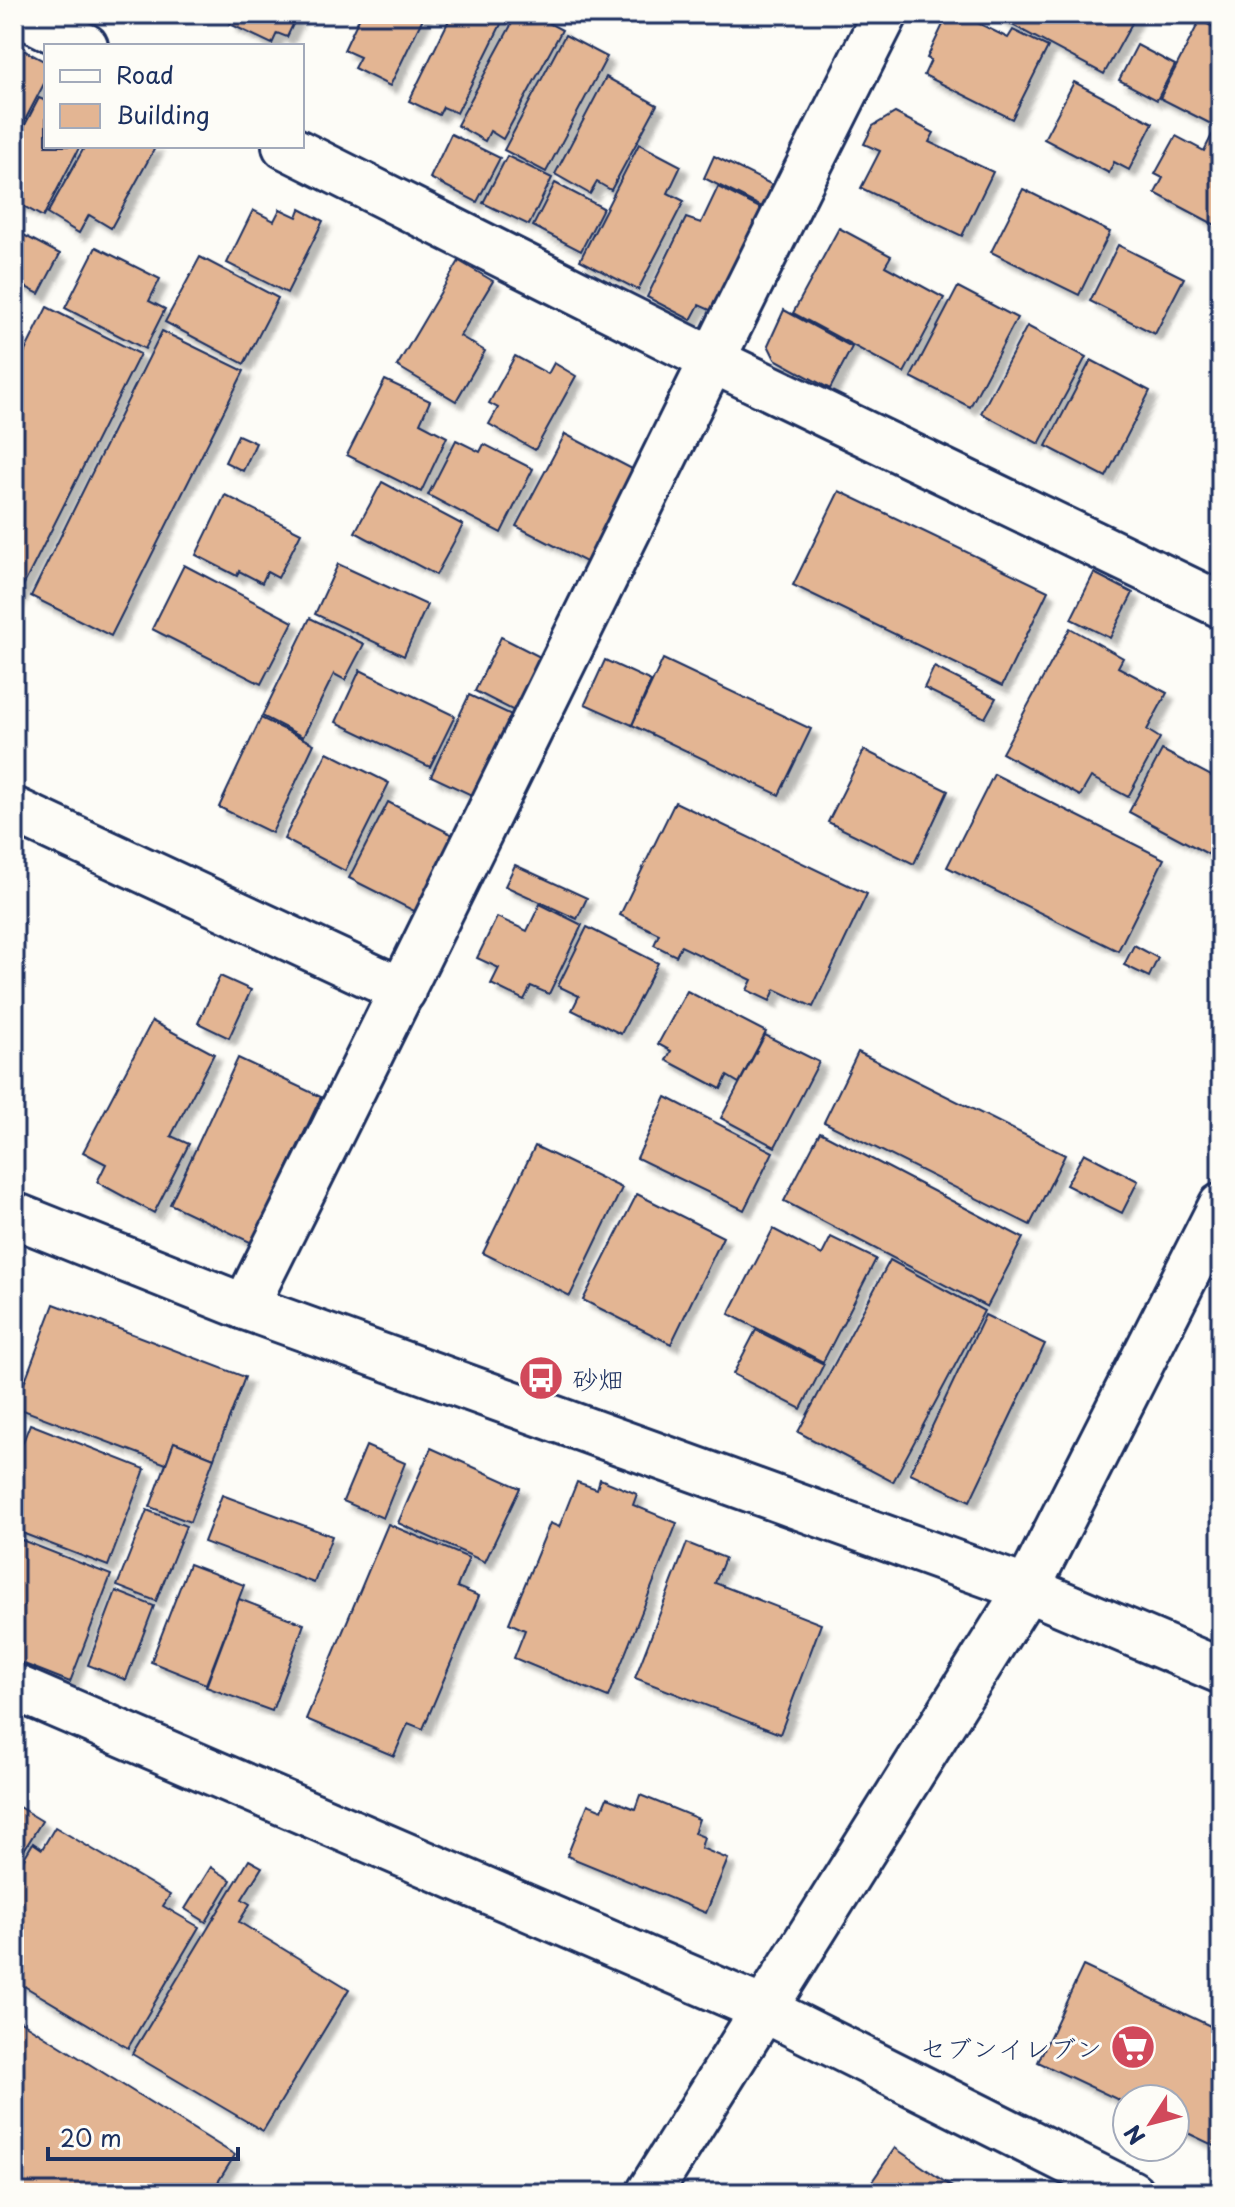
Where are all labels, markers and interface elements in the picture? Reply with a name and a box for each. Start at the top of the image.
legend [44,44,304,148]
text: Road [116,56,174,92]
text: Building [116,96,210,132]
bus stop icon: 砂畑 [517,1354,565,1402]
place label: 砂畑 [572,1359,624,1398]
supermarket icon: セブンイレブン [1109,2023,1157,2071]
place label: セブンイレブン [920,2028,1102,2067]
north arrow [1111,2083,1191,2163]
scale bar [48,2111,238,2161]
text: 20 m [60,2119,122,2155]
text: N [1115,2119,1152,2152]

